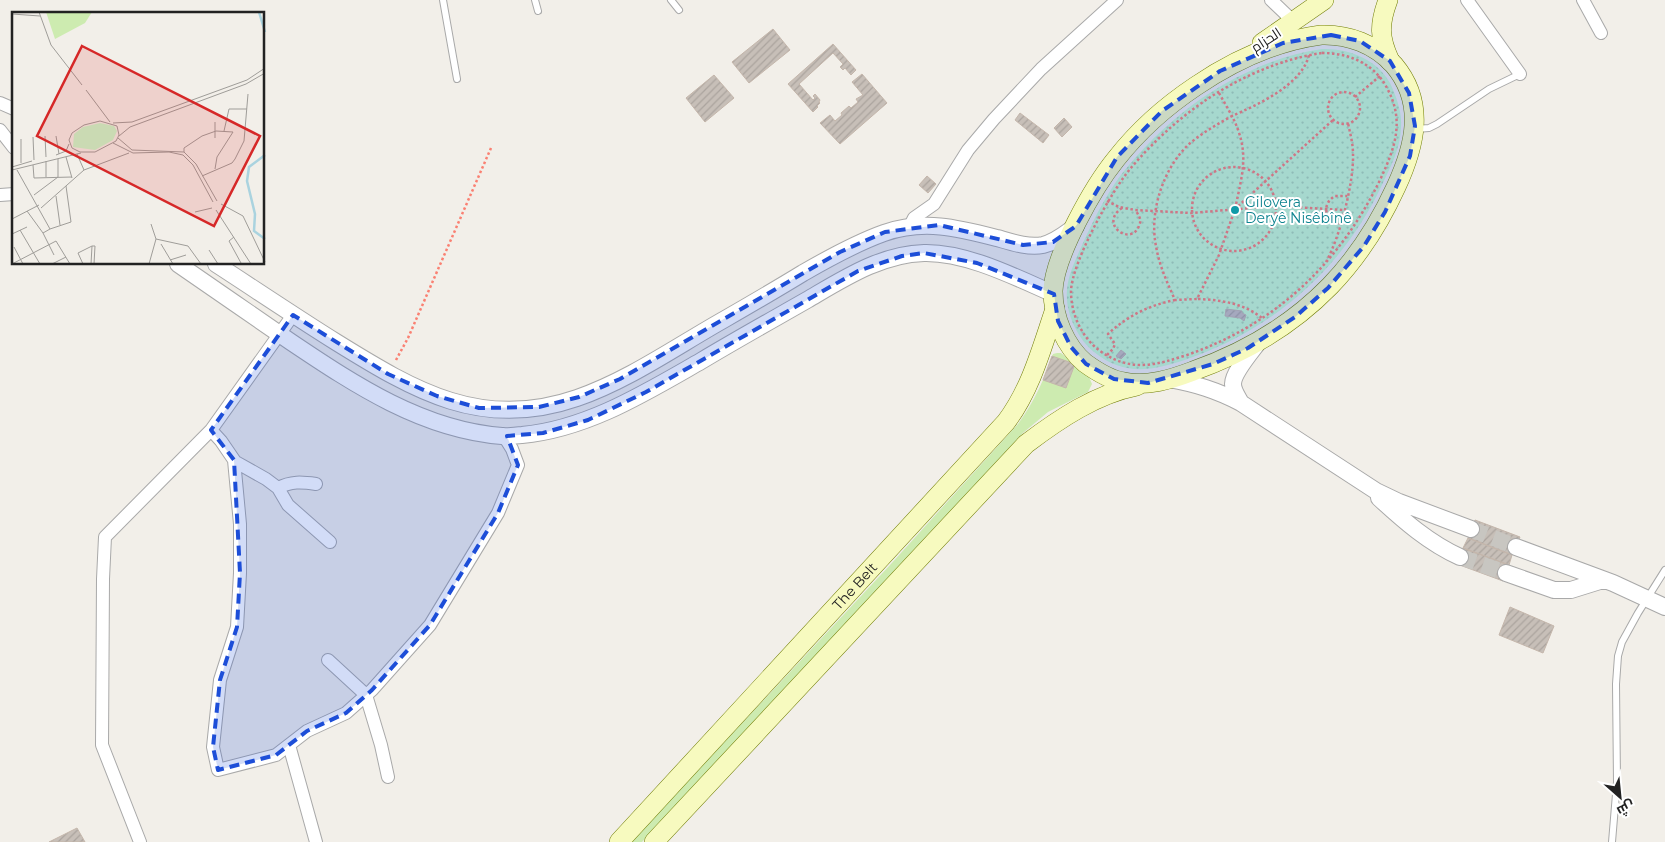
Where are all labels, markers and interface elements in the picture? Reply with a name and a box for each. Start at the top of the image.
inset map [12,12,265,265]
street label: الحزام [1247,24,1285,57]
place label: Gilovera Deryê Nisêbînê [1245,193,1352,227]
marker: Gilovera Deryê Nisêbînê [1229,204,1241,216]
street label: The Belt [829,558,881,614]
north arrow [1595,772,1645,822]
text: ش [1614,796,1638,821]

